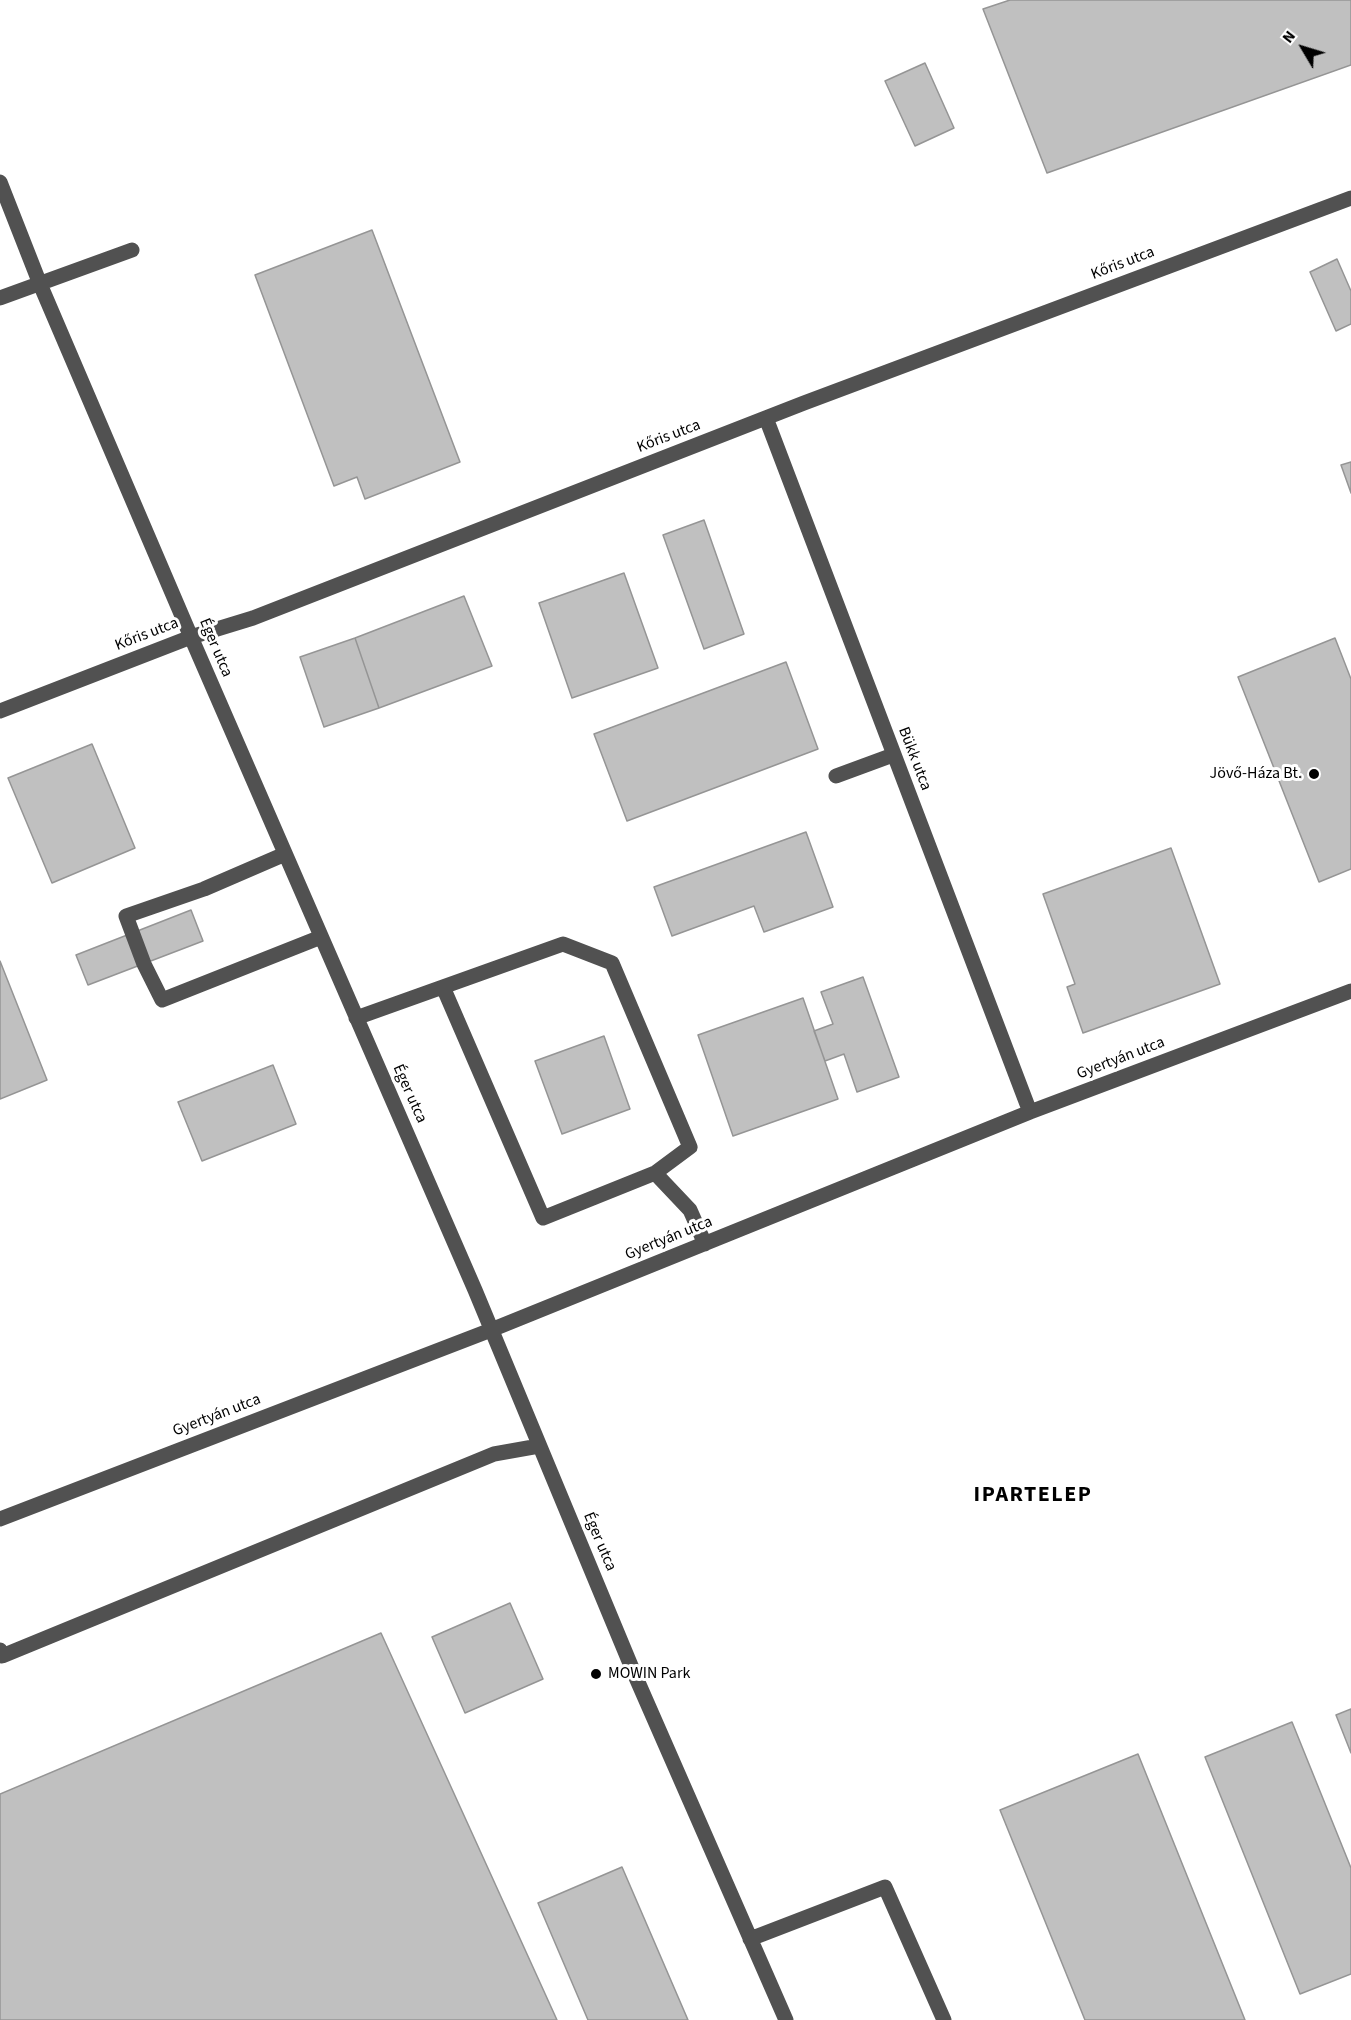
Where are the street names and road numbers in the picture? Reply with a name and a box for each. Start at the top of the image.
street label: Kőris utca [1089,243,1157,285]
street label: Kőris utca [635,416,703,458]
street label: Kőris utca [113,614,181,656]
street label: Éger utca [194,616,236,680]
street label: Bükk utca [893,725,935,793]
street label: Gyertyán utca [1074,1033,1168,1085]
street label: Éger utca [388,1062,430,1126]
street label: Gyertyán utca [623,1213,715,1265]
street label: Gyertyán utca [170,1390,264,1442]
street label: Éger utca [578,1510,620,1574]

